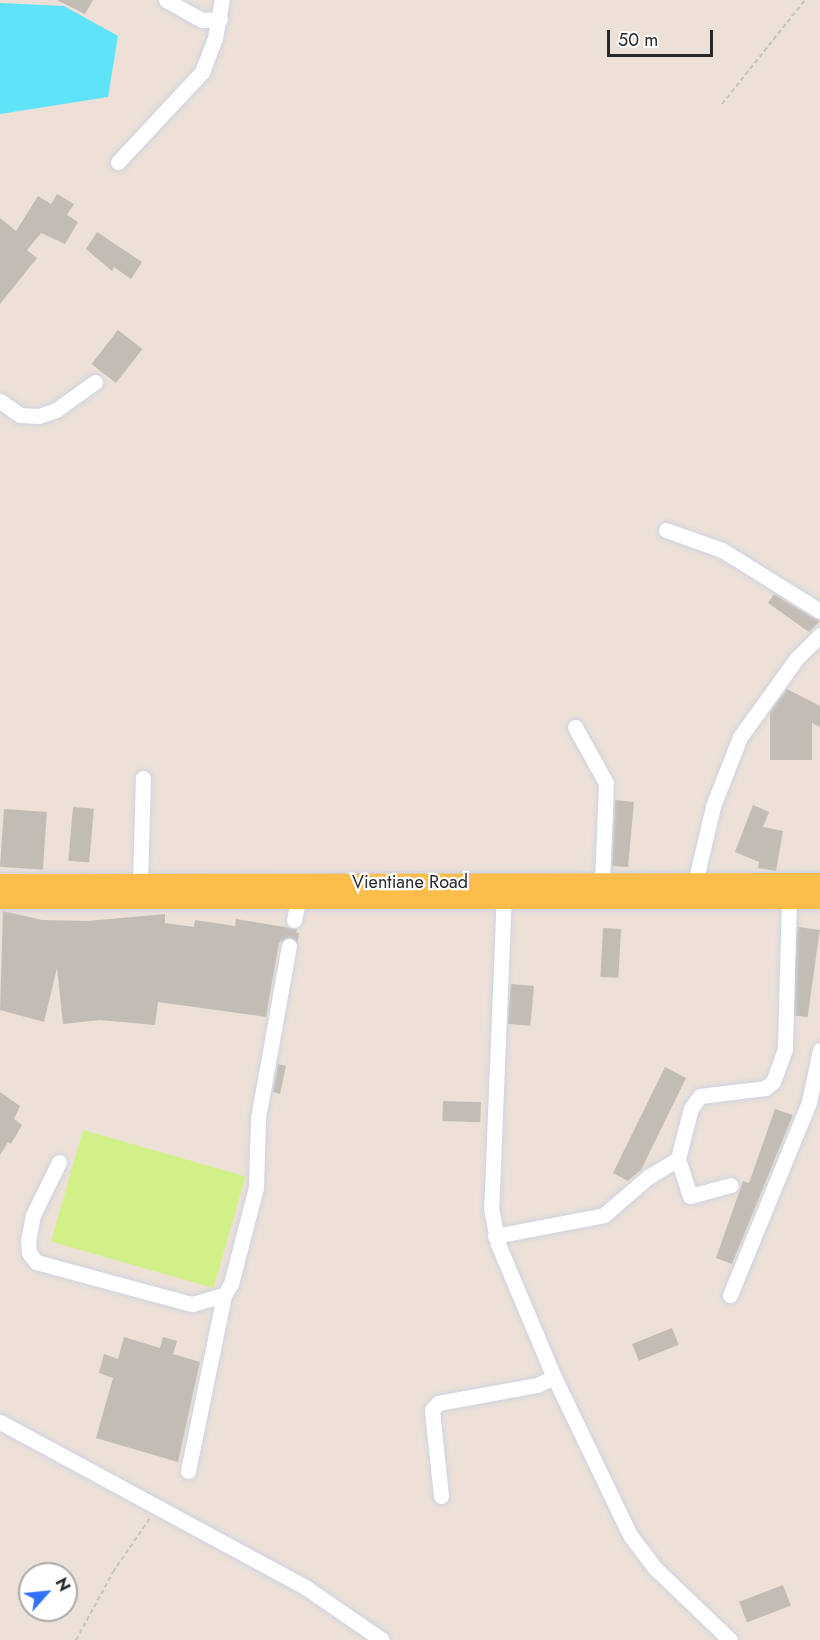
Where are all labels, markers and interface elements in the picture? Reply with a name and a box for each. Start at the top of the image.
scale bar [610,18,716,56]
text: 50 m [618,27,658,53]
street label: Vientiane Road [352,871,468,893]
north arrow [18,1562,78,1622]
text: N [50,1574,76,1595]

